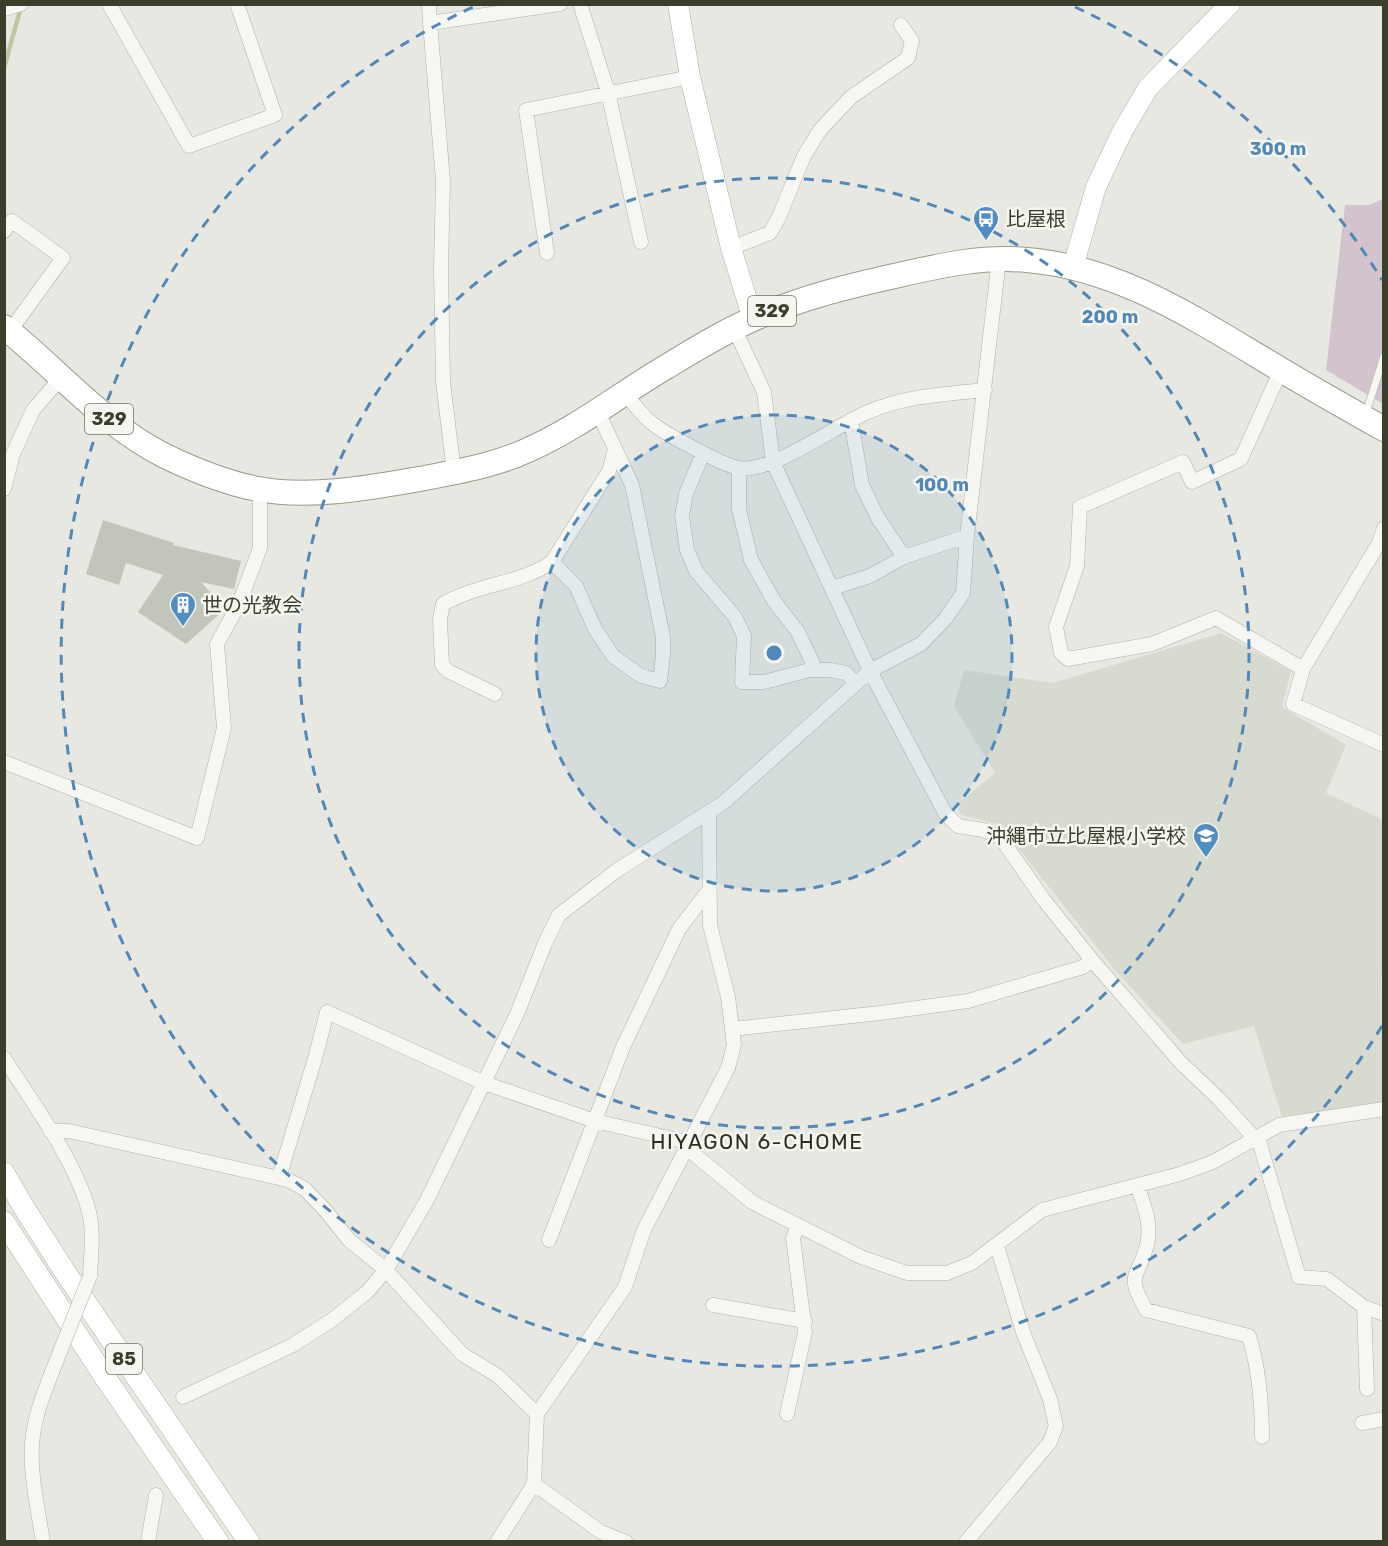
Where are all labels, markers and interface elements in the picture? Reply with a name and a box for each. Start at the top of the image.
text: 300 m [1250,138,1306,160]
bus stop icon: 比屋根 [971,204,1001,242]
place label: 比屋根 [1006,207,1066,231]
road number: 329 [748,296,796,326]
text: 200 m [1082,306,1138,328]
road number: 329 [85,404,133,434]
text: 100 m [915,474,969,496]
building icon: 世の光教会 [168,590,198,628]
place label: 世の光教会 [202,593,302,617]
centre of rings [764,643,784,663]
school or university icon: 沖縄市立比屋根小学校 [1191,821,1221,859]
place label: 沖縄市立比屋根小学校 [986,824,1186,848]
district label: HIYAGON 6-CHOME [651,1129,863,1154]
road number: 85 [106,1344,142,1374]

